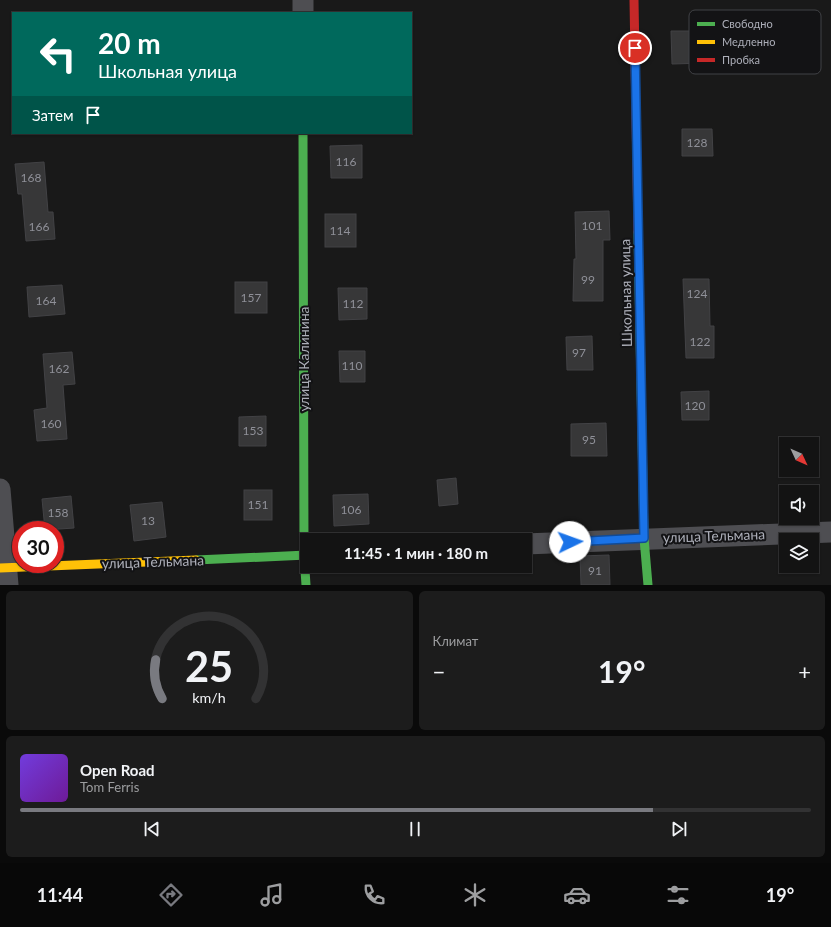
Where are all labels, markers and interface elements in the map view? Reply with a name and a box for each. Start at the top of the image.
legend [689,10,821,74]
text: Свободно [722,17,773,30]
text: 20 m [98,26,161,60]
icon: left [32,28,84,80]
pin [618,31,652,65]
text: Медленно [722,35,775,48]
icon: arrive [624,37,646,59]
text: Пробка [722,53,760,66]
text: Школьная улица [98,60,237,82]
icon: arrive [82,104,104,126]
text: Затем [32,106,74,124]
house number: 128 [687,135,707,150]
house number: 116 [336,154,356,169]
house number: 168 [21,170,41,185]
house number: 101 [582,218,602,233]
house number: 166 [29,219,49,234]
house number: 114 [330,223,350,238]
street label: Школьная улица [616,239,635,347]
house number: 99 [581,272,595,287]
house number: 124 [687,286,707,301]
house number: 157 [241,290,261,305]
house number: 164 [36,293,56,308]
house number: 112 [343,296,363,311]
street label: улица Калинина [295,306,312,412]
house number: 122 [690,334,710,349]
house number: 97 [572,345,586,360]
house number: 110 [342,358,362,373]
house number: 162 [49,361,69,376]
house number: 120 [685,398,705,413]
house number: 160 [41,416,61,431]
house number: 153 [243,423,263,438]
house number: 95 [582,432,596,447]
north arrow [779,437,819,477]
map controls [779,437,819,573]
button: sound [779,485,819,525]
house number: 151 [248,497,268,512]
house number: 106 [341,502,361,517]
house number: 158 [48,505,68,520]
house number: 13 [141,513,155,528]
speed limit sign: 30 [12,521,64,573]
position arrow [549,521,591,563]
street label: улица Тельмана [663,525,765,546]
button: layers [779,533,819,573]
text: 11:45 · 1 мин · 180 m [344,544,488,562]
street label: улица Тельмана [102,551,204,572]
house number: 91 [588,563,602,578]
text: Климат [433,633,478,649]
text: 25 [185,640,233,690]
text: 19° [598,653,645,689]
text: − [433,658,445,685]
text: + [798,658,811,685]
text: km/h [193,688,226,705]
text: Open Road [80,761,155,779]
text: Tom Ferris [80,779,139,795]
icon: previous [141,818,163,840]
icon: pause [404,818,426,840]
icon: next [668,818,690,840]
icon: directions [157,881,185,909]
icon: music [258,881,286,909]
icon: phone [360,881,388,909]
icon: climate [461,881,489,909]
icon: car [563,881,591,909]
icon: filters [664,881,692,909]
text: 11:44 [37,884,83,906]
text: 19° [766,884,794,906]

